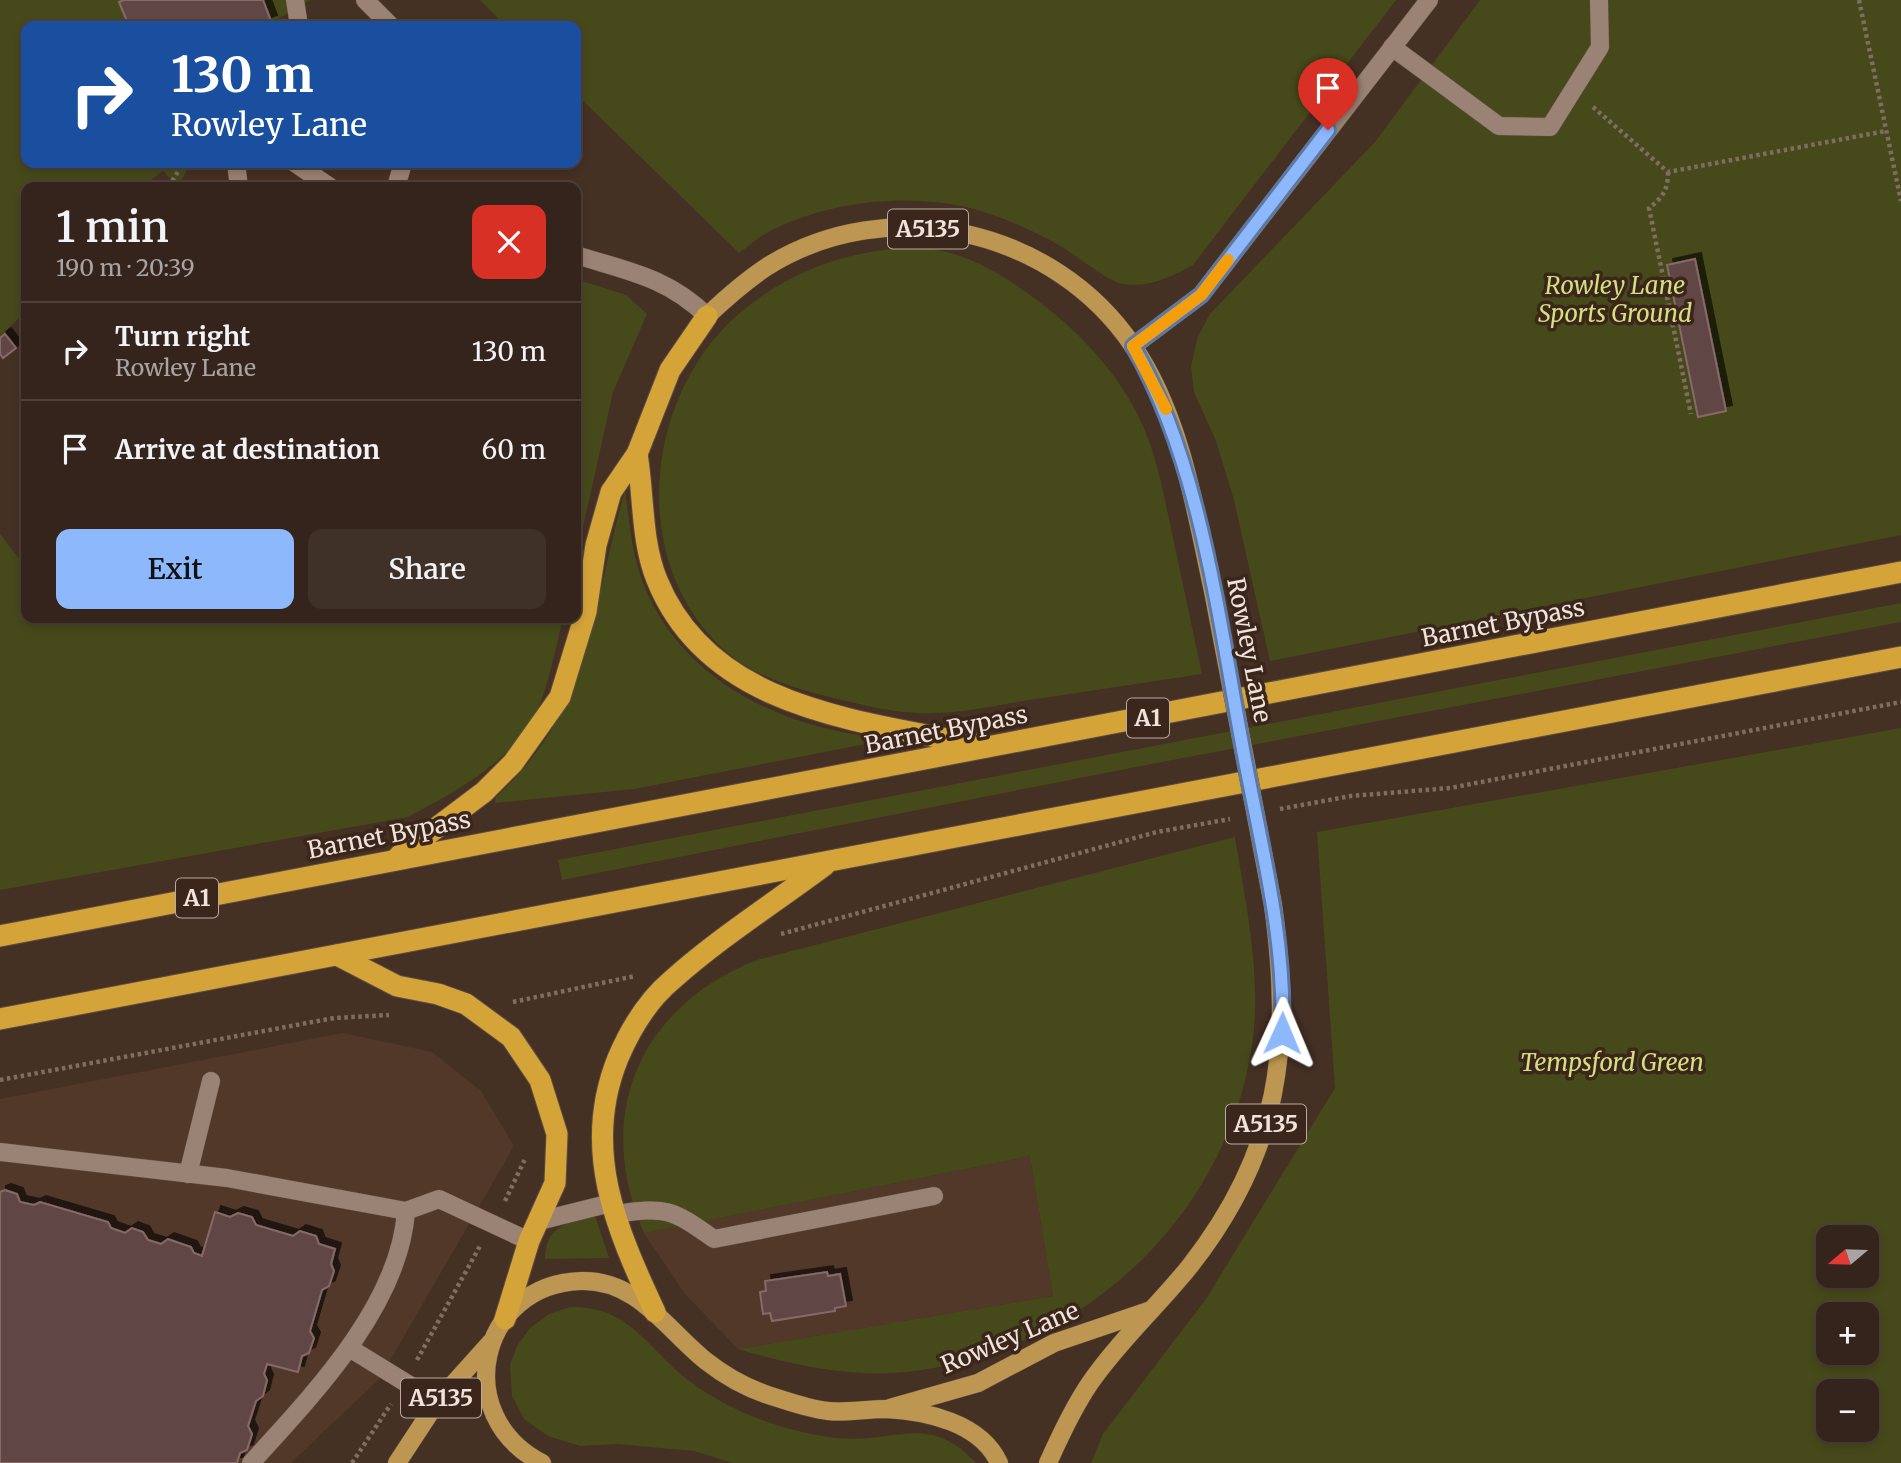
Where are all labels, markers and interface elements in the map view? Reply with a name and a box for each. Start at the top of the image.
text: 130 m [171,44,314,105]
icon: right [56,49,147,140]
pin [1298,58,1358,130]
icon: arrive [1309,69,1347,107]
text: Rowley Lane [171,105,367,145]
text: 1 min [56,201,169,253]
button: close [472,205,546,279]
road number: A5135 [888,210,968,248]
text: 190 m · 20:39 [56,253,195,282]
park label: Rowley Lane Sports Ground [1538,270,1692,329]
text: Turn right [115,320,250,353]
icon: right [56,332,94,370]
text: 130 m [472,335,546,368]
text: Rowley Lane [115,353,256,382]
icon: arrive [56,430,94,468]
text: Arrive at destination [115,433,380,466]
text: 60 m [482,433,546,466]
button: Exit [56,529,294,609]
button: Share [308,529,546,609]
street label: Rowley Lane [1220,575,1279,725]
street label: Barnet Bypass [1419,591,1587,654]
street label: Barnet Bypass [862,698,1030,761]
road number: A1 [1127,698,1169,738]
street label: Barnet Bypass [305,803,473,866]
road number: A1 [176,878,218,917]
position arrow [1245,996,1319,1070]
park label: Tempsford Green [1520,1047,1704,1078]
road number: A5135 [1226,1105,1306,1144]
north arrow [1816,1225,1880,1288]
map controls [1816,1225,1879,1442]
street label: Rowley Lane [936,1295,1084,1381]
button: + [1816,1302,1879,1365]
road number: A5135 [401,1378,481,1418]
button: − [1816,1379,1879,1442]

